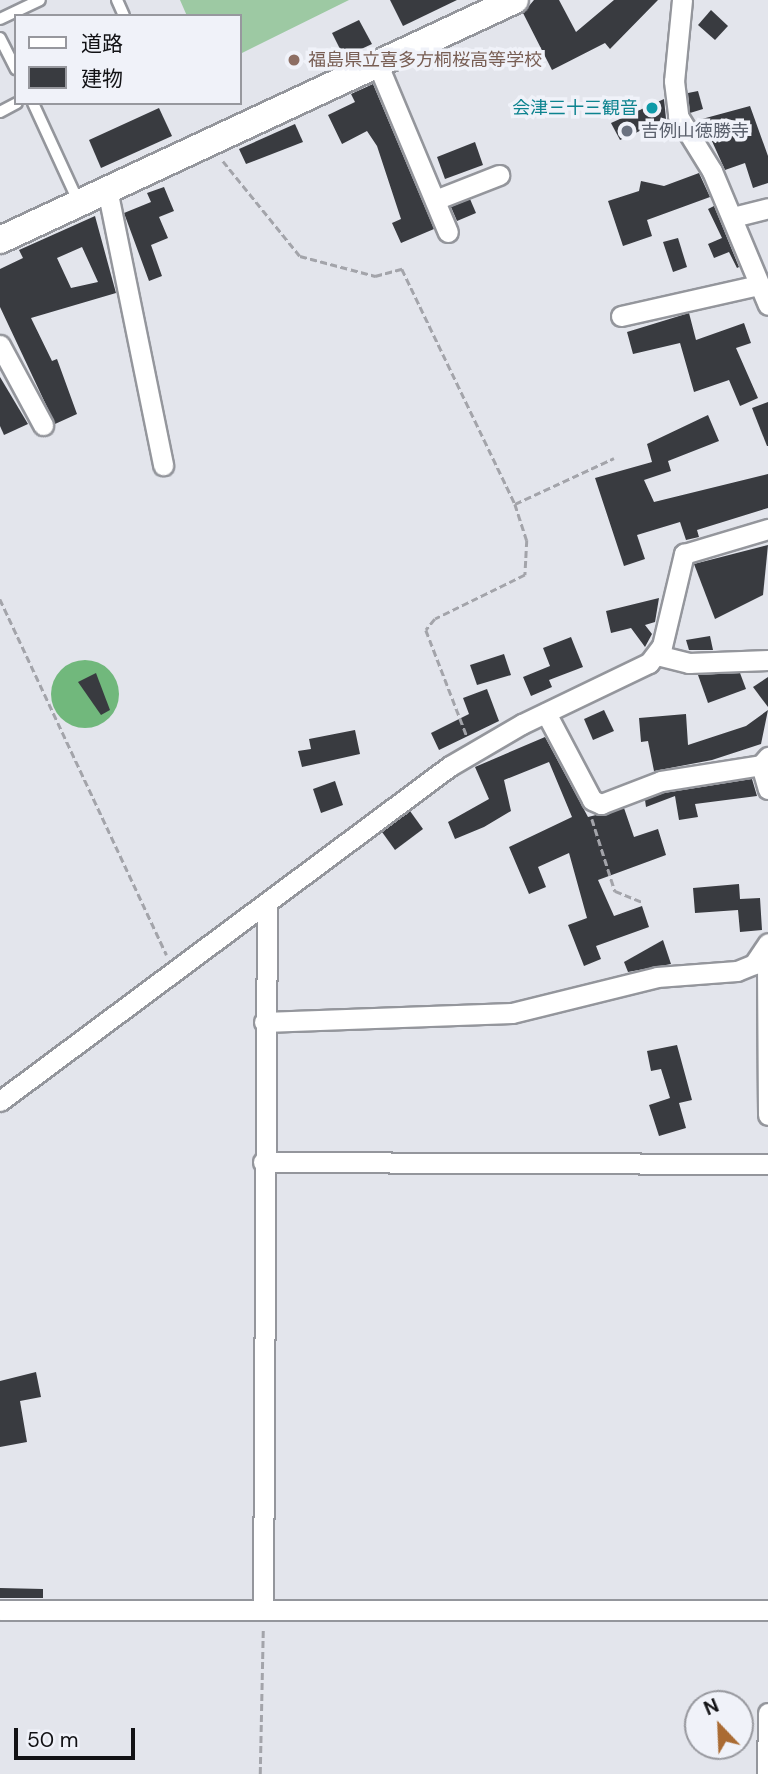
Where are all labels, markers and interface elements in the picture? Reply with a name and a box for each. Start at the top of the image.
legend [14,14,242,105]
text: 道路 [81,30,123,58]
place label: 福島県立喜多方桐桜高等学校 [308,49,542,71]
marker: 福島県立喜多方桐桜高等学校 [286,52,302,68]
text: 建物 [81,65,123,93]
place label: 会津三十三観音 [512,97,638,119]
marker: 会津三十三観音 [644,100,660,116]
place label: 吉例山徳勝寺 [641,120,749,142]
marker: 吉例山徳勝寺 [619,123,635,139]
north arrow [684,1690,754,1760]
text: N [700,1693,723,1721]
scale bar [18,1714,138,1758]
text: 50 m [27,1726,78,1754]

